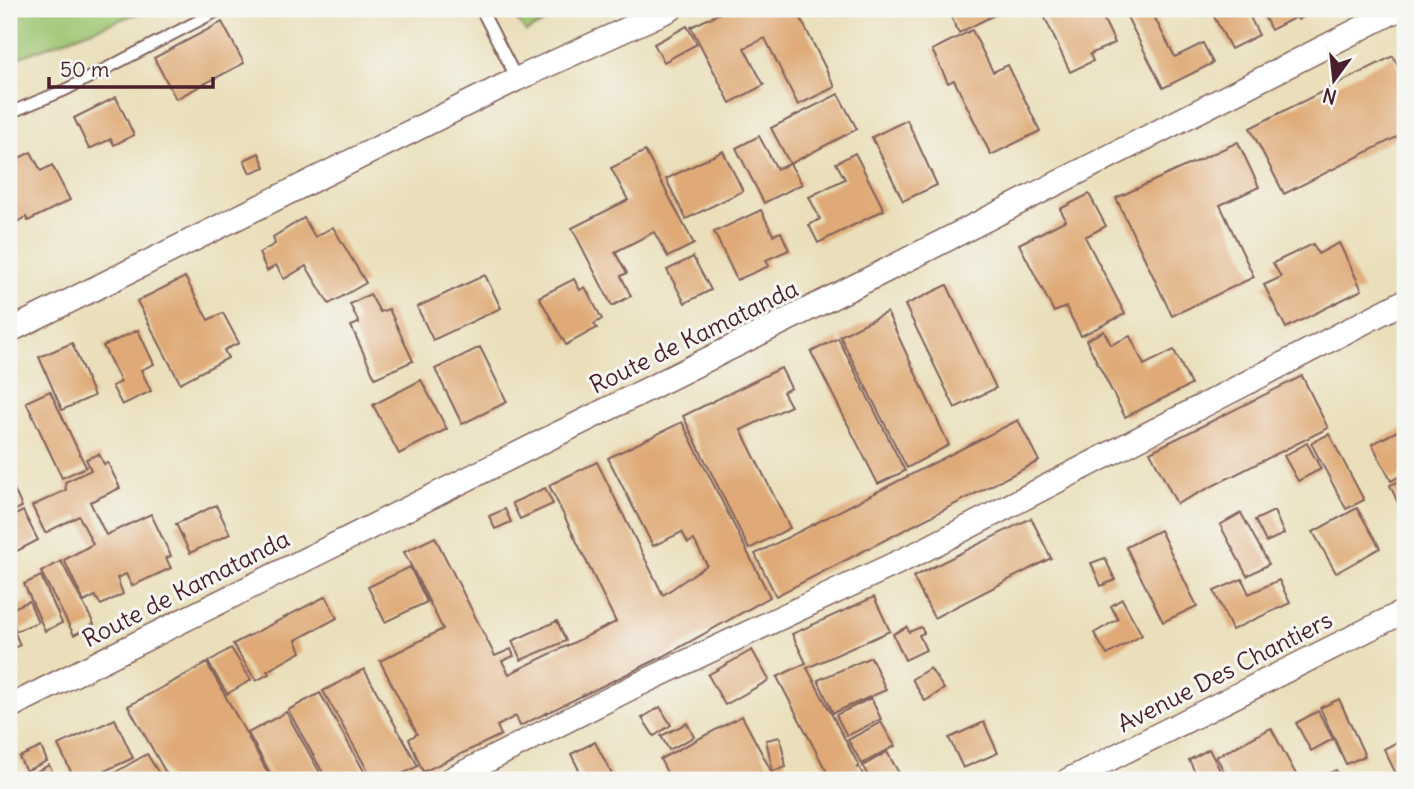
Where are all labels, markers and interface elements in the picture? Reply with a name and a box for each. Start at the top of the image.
scale bar [49,46,214,90]
north arrow [1298,46,1368,116]
text: 50 m [60,56,109,83]
text: N [1320,83,1339,110]
street label: Route de Kamatanda [584,273,803,400]
street label: Route de Kamatanda [77,523,294,653]
street label: Avenue Des Chantiers [1112,604,1337,738]

